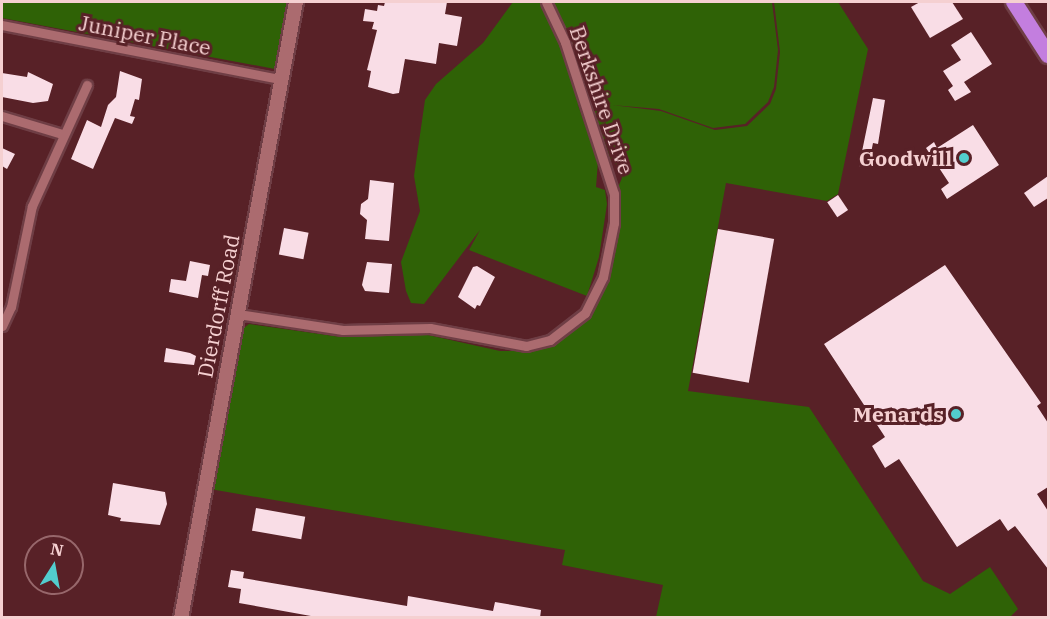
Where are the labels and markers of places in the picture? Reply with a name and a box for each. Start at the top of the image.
place label: Goodwill [859,145,952,171]
marker: Goodwill [957,151,971,165]
place label: Menards [853,401,944,427]
marker: Menards [949,407,963,421]

